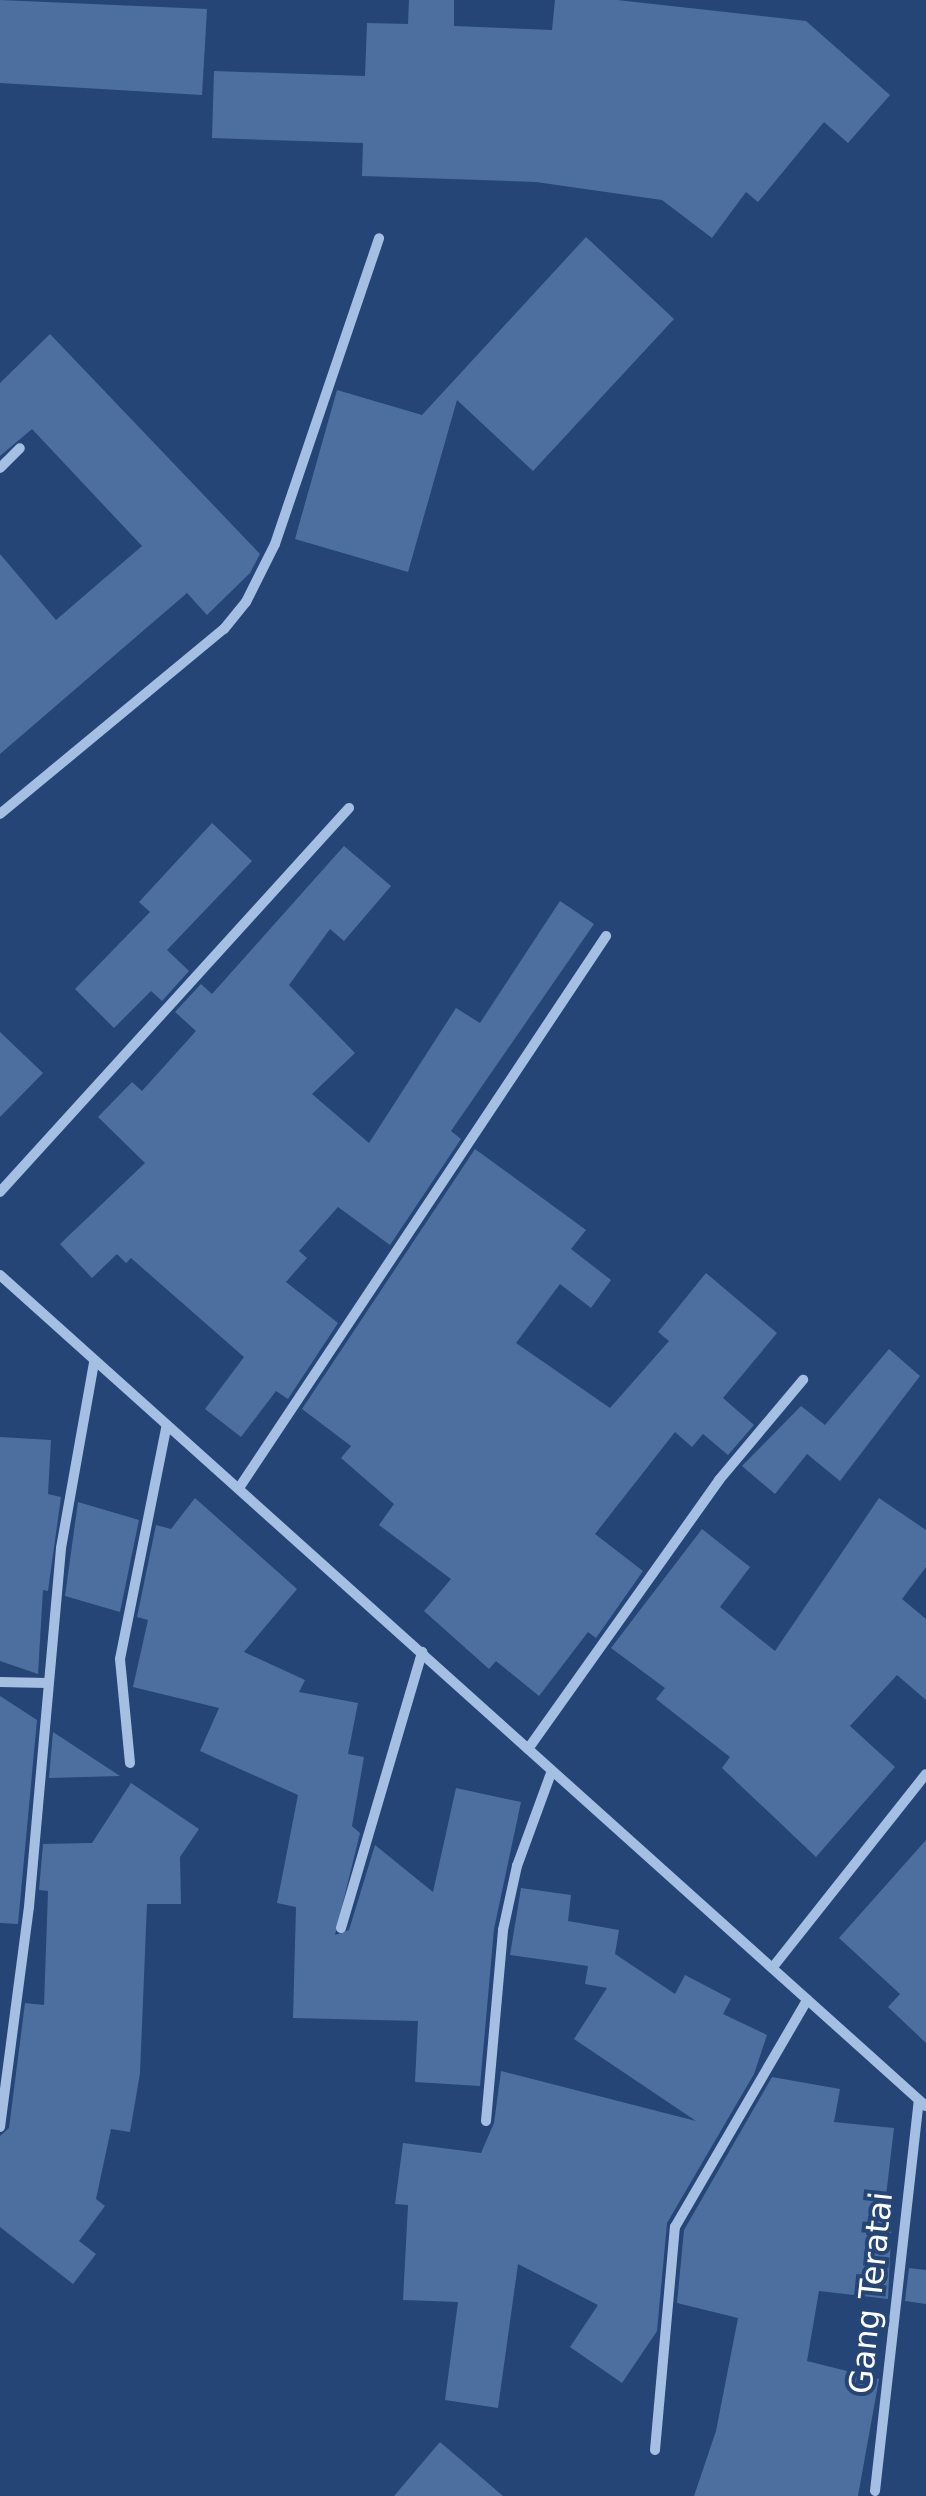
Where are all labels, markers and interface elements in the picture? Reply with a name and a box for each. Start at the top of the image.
street label: Gang Teratai [841,2190,901,2396]

